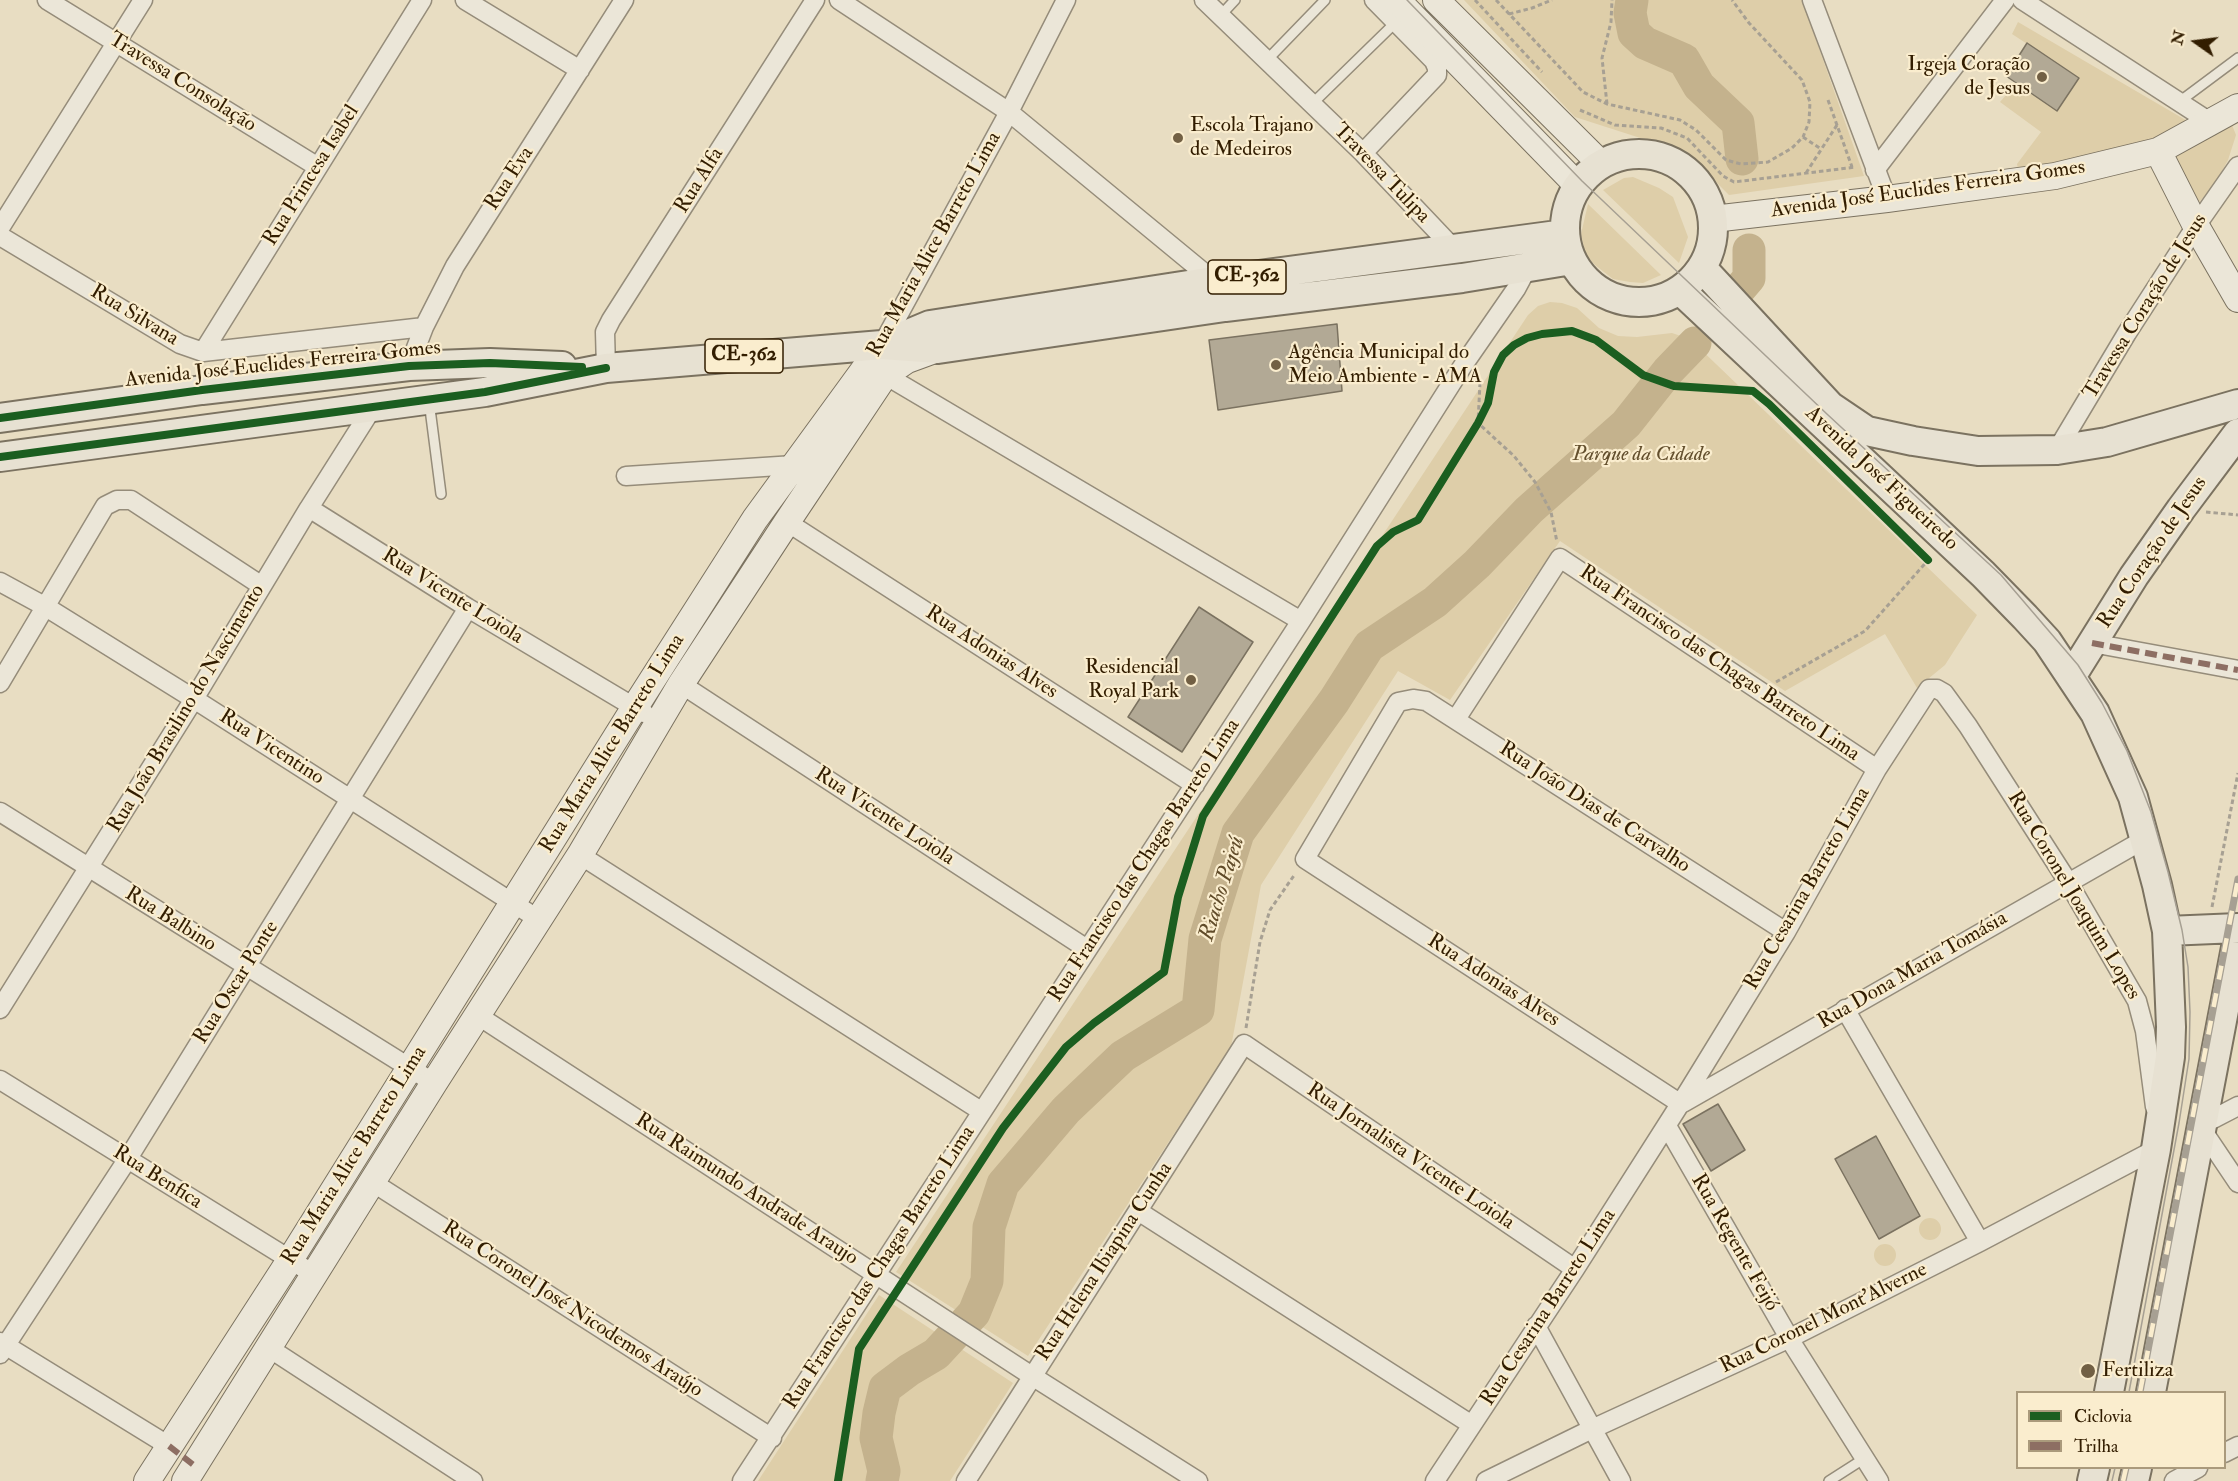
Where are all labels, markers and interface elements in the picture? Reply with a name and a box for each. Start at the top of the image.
north arrow [2166,12,2226,72]
street label: Travessa Consolação [104,27,260,139]
text: N [2167,28,2190,47]
place label: Irgeja Coração de Jesus [1908,52,2030,102]
marker: Irgeja Coração de Jesus [2035,70,2049,84]
street label: Rua Princesa Isabel [259,101,365,251]
place label: Escola Trajano de Medeiros [1190,113,1313,163]
street label: Travessa Tulipa [1327,119,1435,229]
street label: Rua Maria Alice Barreto Lima [862,128,1008,362]
marker: Escola Trajano de Medeiros [1171,131,1185,145]
street label: Rua Eva [480,142,540,216]
street label: Rua Alfa [670,143,730,219]
street label: Avenida José Euclides Ferreira Gomes [1769,155,2087,225]
street label: Travessa Coração de Jesus [2079,210,2213,404]
road number: CE-362 [1208,260,1286,294]
street label: Rua Silvana [85,280,183,352]
street label: Avenida José Euclides Ferreira Gomes [124,336,442,394]
road number: CE-362 [705,339,783,373]
place label: Agência Municipal do Meio Ambiente - AMA [1288,340,1482,390]
marker: Agência Municipal do Meio Ambiente - AMA [1269,358,1283,372]
street label: Avenida José Figueiredo [1799,402,1963,556]
park label: Parque da Cidade [1572,442,1710,468]
street label: Rua Coração de Jesus [2093,472,2213,634]
street label: Rua Vicente Loiola [377,543,527,651]
street label: Rua Francisco das Chagas Barreto Lima [1574,561,1864,767]
street label: Rua João Brasilino do Nascimento [103,580,271,838]
street label: Rua Adonias Alves [920,601,1062,705]
street label: Rua Maria Alice Barreto Lima [535,630,691,858]
place label: Residencial Royal Park [1085,655,1179,705]
marker: Residencial Royal Park [1184,673,1198,687]
street label: Rua Vicentino [214,705,328,791]
street label: Rua Francisco das Chagas Barreto Lima [1044,715,1246,1007]
street label: Rua João Dias de Carvalho [1494,737,1694,879]
street label: Rua Vicente Loiola [809,762,959,872]
street label: Rua Cesarina Barreto Lima [1740,783,1876,995]
street label: Rua Coronel Joaquim Lopes [2001,787,2145,1005]
water label: Riacho Pajeú [1195,834,1251,944]
street label: Rua Balbino [120,882,220,958]
street label: Rua Dona Maria Tomásia [1814,906,2012,1036]
street label: Rua Oscar Ponte [189,917,285,1049]
street label: Rua Adonias Alves [1422,929,1564,1033]
street label: Rua Maria Alice Barreto Lima [277,1042,433,1270]
street label: Rua Jornalista Vicente Loiola [1301,1078,1519,1236]
street label: Rua Raimundo Andrade Araujo [630,1108,862,1272]
street label: Rua Francisco das Chagas Barreto Lima [779,1122,981,1414]
street label: Rua Benfica [108,1141,206,1215]
street label: Rua Helena Ibiapina Cunha [1031,1158,1179,1366]
street label: Rua Regente Feijó [1685,1170,1783,1316]
street label: Rua Cesarina Barreto Lima [1476,1205,1622,1411]
street label: Rua Coronel José Nicodemos Araújo [437,1216,707,1404]
street label: Rua Coronel Mont'Alverne [1716,1258,1932,1380]
place label: Fertiliza [2102,1358,2173,1384]
marker: Fertiliza [2079,1362,2097,1380]
legend [2016,1391,2226,1469]
text: Ciclovia [2074,1405,2132,1428]
text: Trilha [2074,1435,2118,1458]

